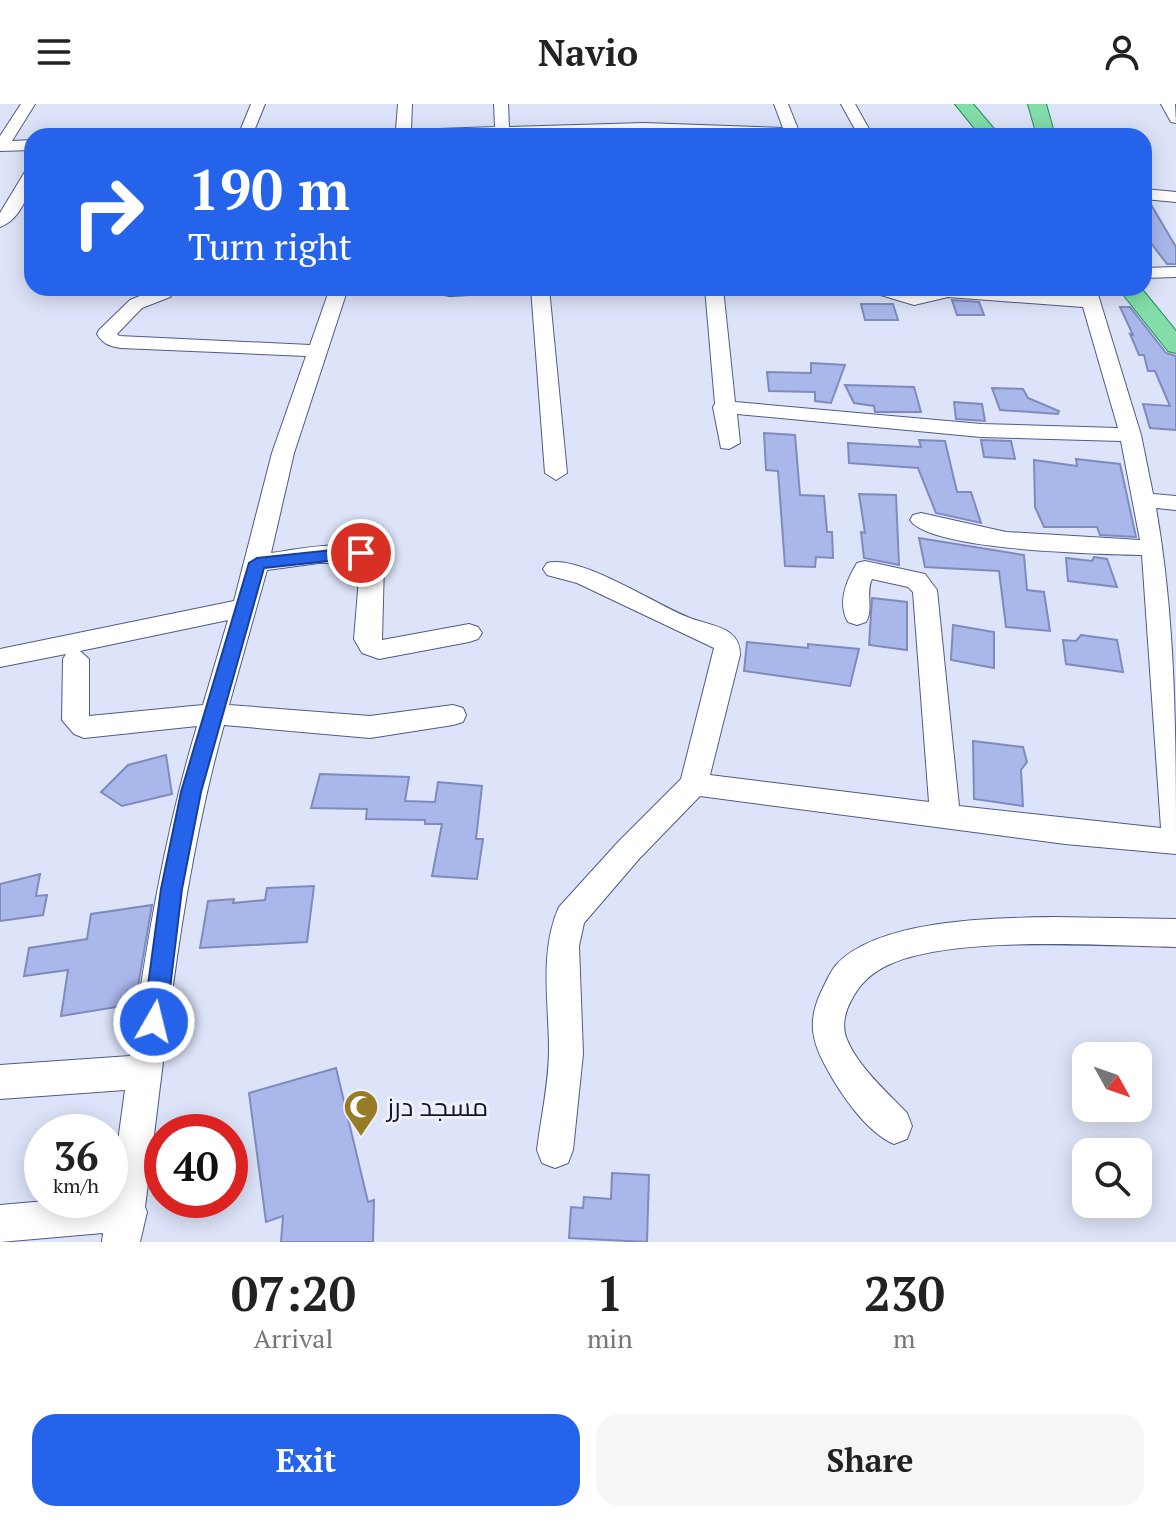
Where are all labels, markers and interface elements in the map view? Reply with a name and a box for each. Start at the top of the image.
text: Navio [538,29,638,76]
icon: menu [32,30,76,74]
icon: person [1100,30,1144,74]
text: 190 m [188,152,350,226]
icon: right [56,160,160,264]
text: Turn right [188,223,352,270]
pin [327,519,395,587]
icon: arrive [339,531,383,575]
position arrow [112,980,196,1064]
north arrow [1072,1042,1152,1122]
map controls [1072,1042,1152,1218]
mosque icon: مسجد درز [342,1088,380,1138]
place label: مسجد درز [385,1089,488,1123]
speed limit sign: 40 [144,1114,248,1218]
text: 36 [53,1129,99,1182]
button: search [1072,1138,1152,1218]
text: km/h [53,1172,99,1199]
text: 07:20 [231,1261,356,1325]
text: 1 [596,1261,623,1325]
text: 230 [864,1261,945,1325]
text: Arrival [254,1321,333,1355]
text: min [587,1321,633,1355]
text: m [893,1321,916,1355]
button: Exit [32,1414,580,1506]
button: Share [596,1414,1144,1506]

